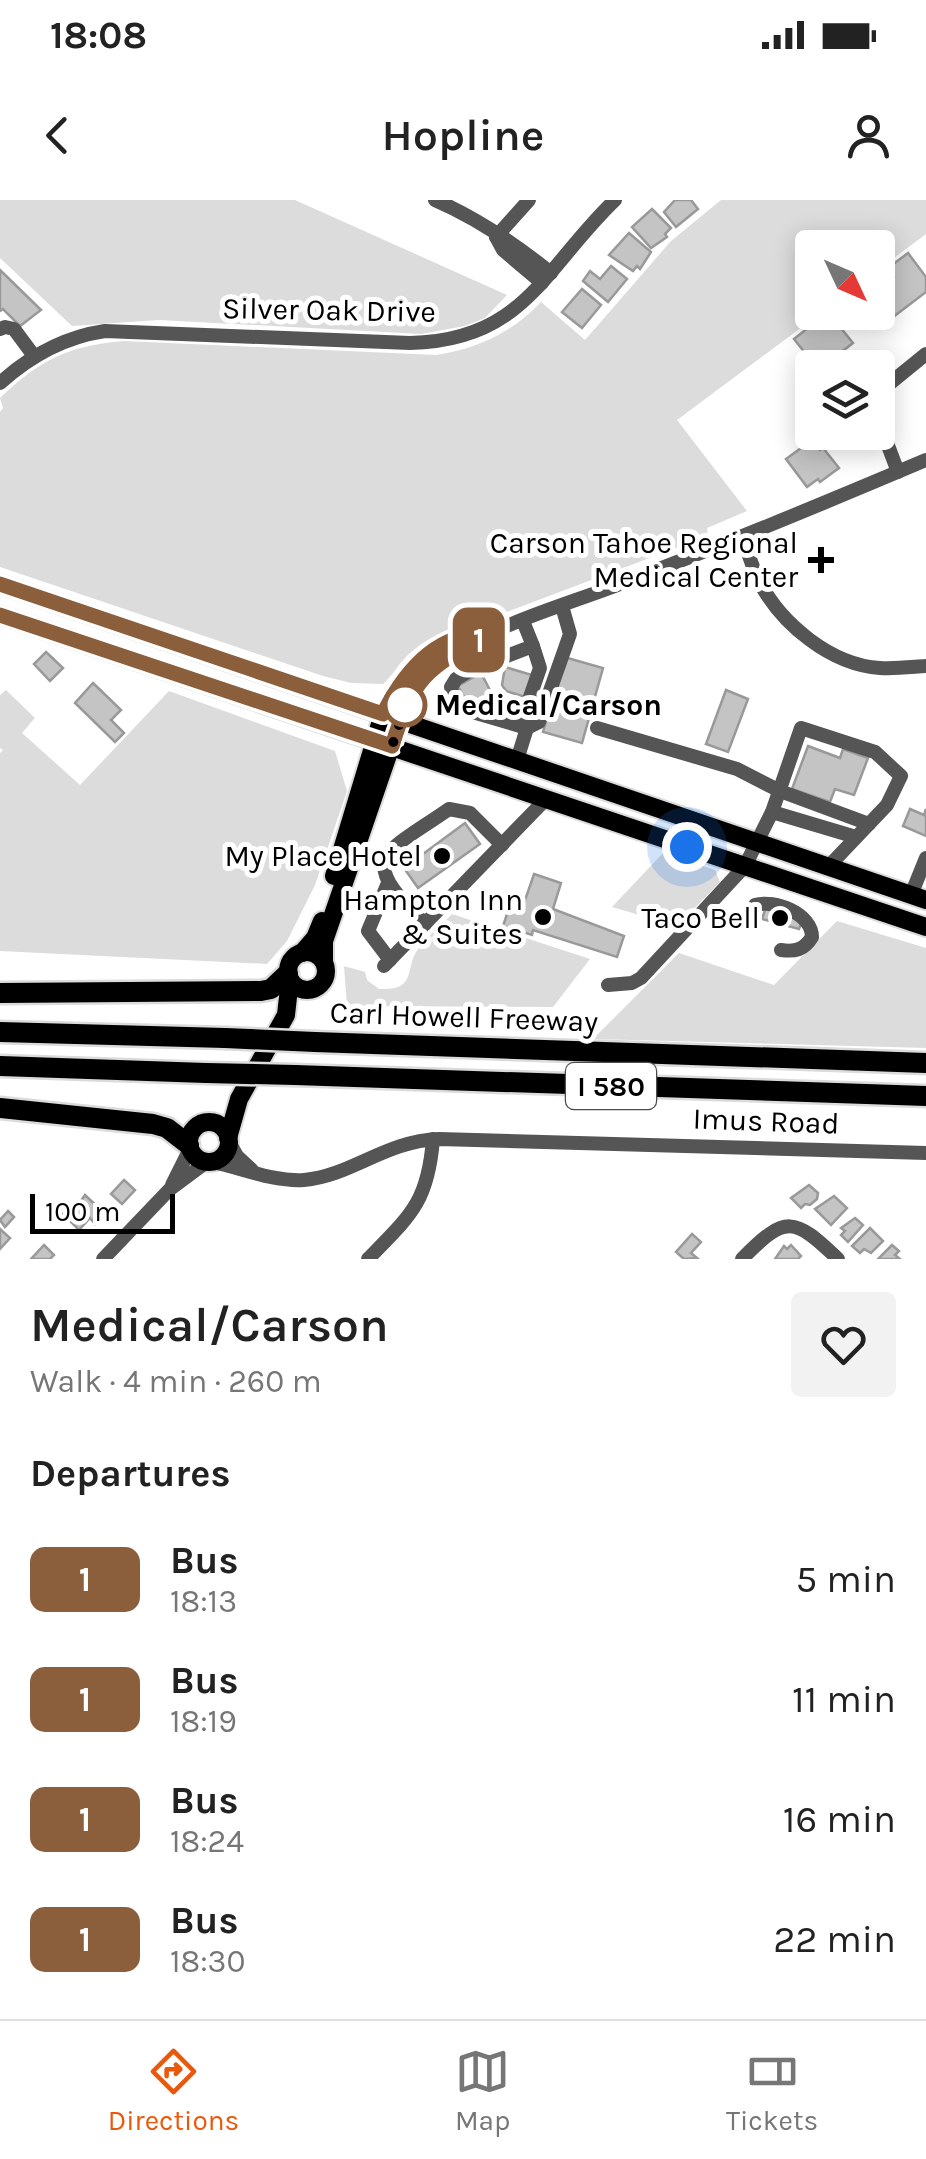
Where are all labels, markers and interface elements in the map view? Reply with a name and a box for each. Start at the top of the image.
text: 18:08 [50,13,147,58]
icon: back [30,108,85,163]
icon: person [841,108,896,163]
text: Hopline [382,109,544,161]
north arrow [795,230,895,330]
map controls [795,230,895,450]
street label: Silver Oak Drive [222,290,436,330]
button: layers [795,350,895,450]
place label: Carson Tahoe Regional Medical Center [490,525,798,595]
marker: Carson Tahoe Regional Medical Center [808,547,834,573]
line badge: 1 [446,608,512,672]
text: 1 [473,620,485,661]
marker: Medical/Carson [384,684,426,726]
place label: Medical/Carson [435,687,662,723]
your location [662,822,712,872]
place label: My Place Hotel [224,838,422,874]
marker: My Place Hotel [431,845,453,867]
place label: Hampton Inn & Suites [343,882,523,952]
place label: Taco Bell [641,900,760,936]
marker: Hampton Inn & Suites [532,906,554,928]
marker: Taco Bell [769,907,791,929]
street label: Carl Howell Freeway [329,994,599,1040]
road number: I 580 [566,1063,656,1109]
street label: Imus Road [692,1100,840,1142]
scale bar [30,1189,175,1234]
text: 100 m [45,1195,120,1228]
button: heart [791,1292,896,1397]
text: Medical/Carson [30,1297,389,1353]
text: Walk · 4 min · 260 m [30,1363,322,1400]
text: Departures [30,1451,230,1496]
text: Bus [170,1538,239,1583]
text: 5 min [796,1557,896,1602]
text: 1 [79,1559,91,1600]
text: 18:13 [170,1583,237,1620]
text: Bus [170,1658,239,1703]
text: 11 min [792,1677,896,1722]
text: 1 [79,1679,91,1720]
text: 18:19 [170,1703,237,1740]
text: Bus [170,1778,239,1823]
text: 16 min [783,1797,896,1842]
text: 1 [79,1799,91,1840]
text: 18:24 [170,1823,244,1860]
text: Bus [170,1898,239,1943]
text: 22 min [773,1917,896,1962]
text: 1 [79,1919,91,1960]
text: 18:30 [170,1943,246,1980]
tab: Directions [108,2044,239,2137]
tab: Map [455,2044,510,2137]
tab: Tickets [726,2044,818,2137]

